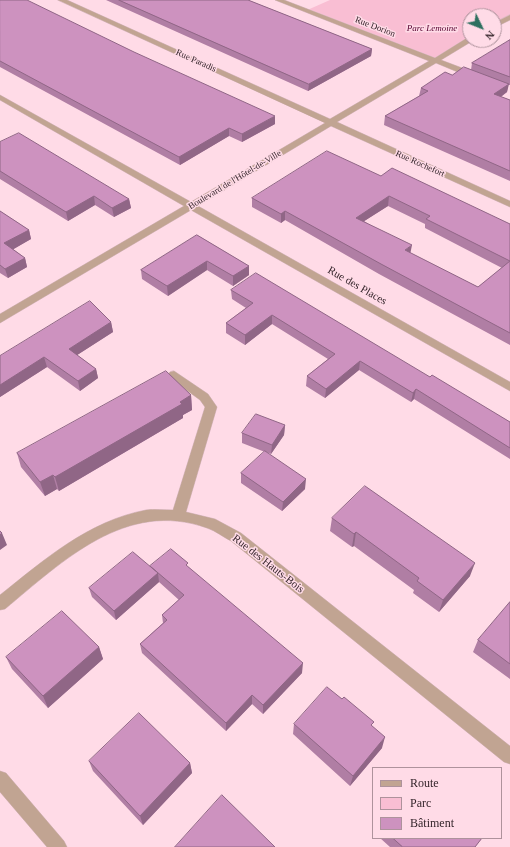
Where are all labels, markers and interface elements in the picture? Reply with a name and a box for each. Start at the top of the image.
north arrow [462,8,502,48]
street label: Rue Dorion [353,14,397,40]
park label: Parc Lemoine [407,24,457,34]
text: N [483,28,497,42]
street label: Rue Paradis [174,47,218,75]
street label: Boulevard de l'Hôtel-de-Ville [187,148,283,212]
street label: Rue Rochefort [394,148,446,180]
street label: Rue des Places [325,264,389,308]
street label: Rue des Hauts-Bois [230,532,306,596]
legend [372,767,502,839]
text: Route [410,776,439,790]
text: Parc [410,796,431,810]
text: Bâtiment [410,816,454,830]

